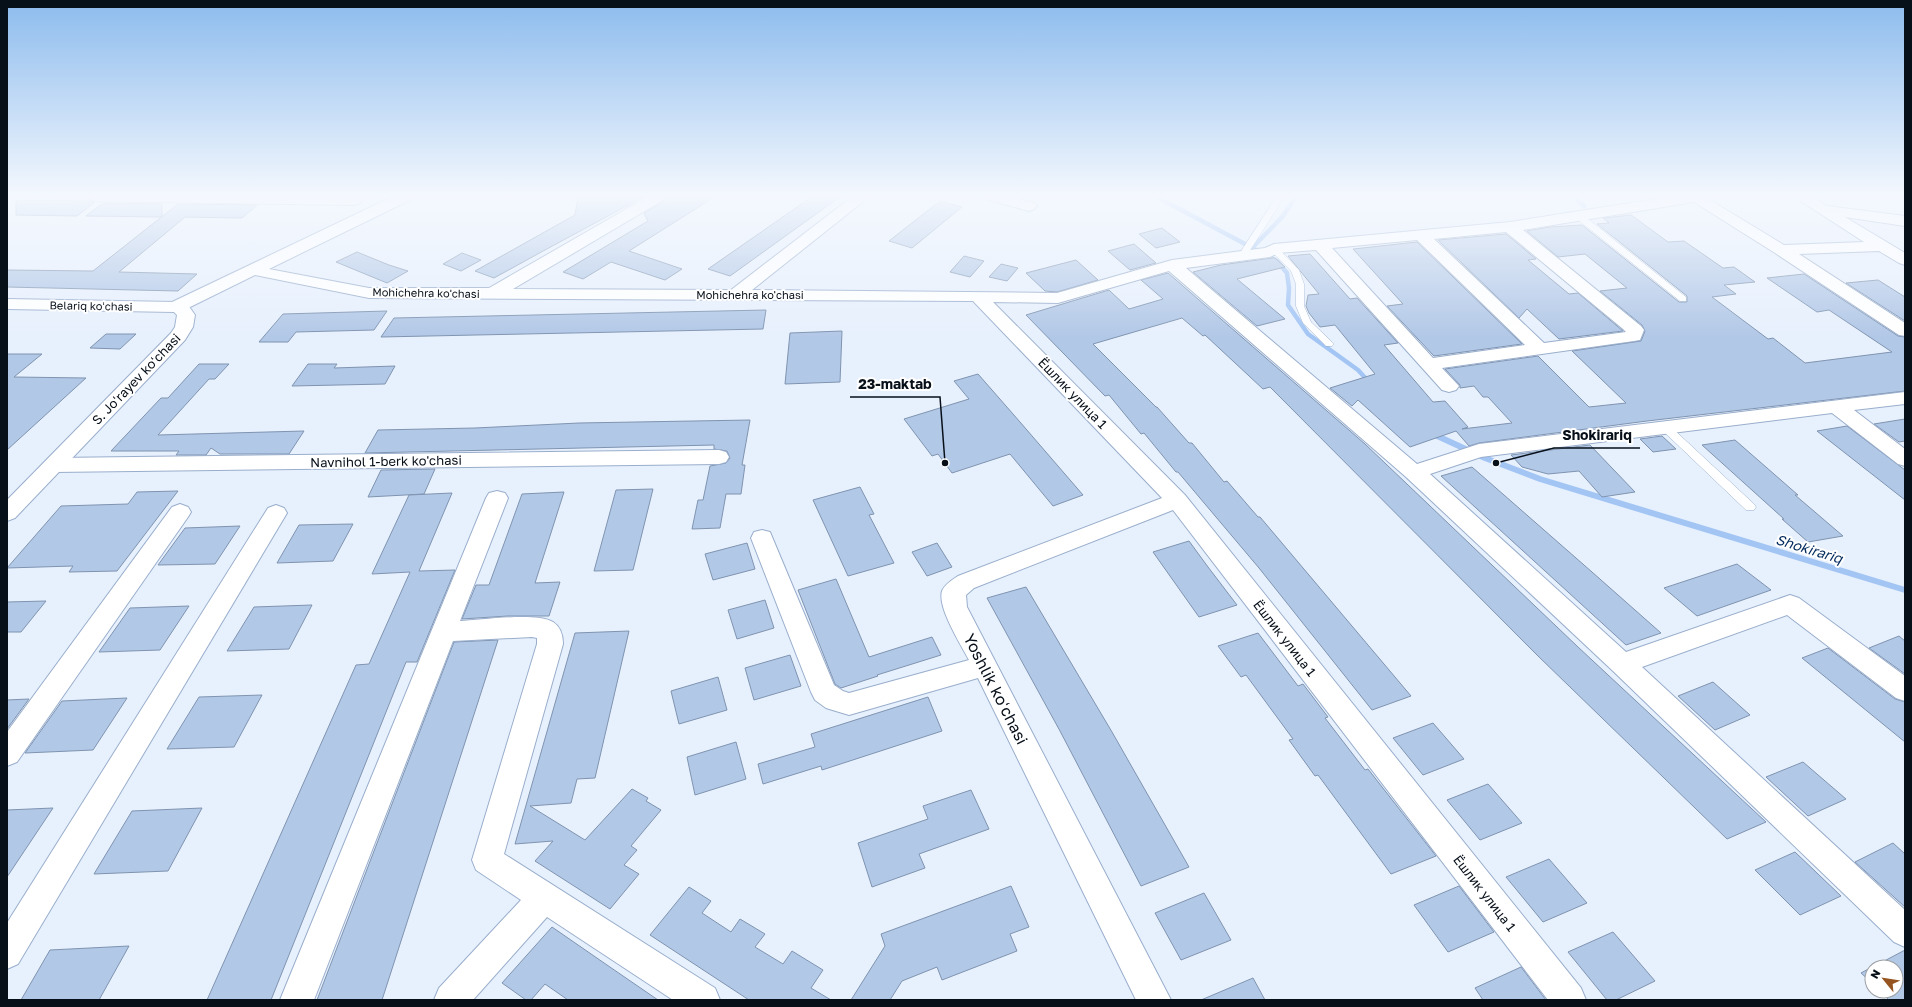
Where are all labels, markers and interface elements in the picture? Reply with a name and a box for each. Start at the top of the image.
street label: Mohichehra ko'chasi [372,285,480,300]
street label: Mohichehra ko'chasi [696,288,804,301]
street label: Belariq koʻchasi [49,298,133,313]
street label: S. Joʻrayev koʻchasi [88,330,184,428]
street label: Ёшлик улица 1 [1035,354,1111,432]
callout: 23-maktab [850,371,940,397]
text: 23-maktab [858,375,932,392]
callout: Shokirariq [1554,422,1640,448]
text: Shokirariq [1562,426,1632,443]
street label: Navnihol 1-berk ko'chasi [310,452,462,470]
water label: Shokirariq [1774,530,1846,567]
street label: Ёшлик улица 1 [1250,597,1320,679]
street label: Yoshlik koʻchasi [959,630,1033,748]
street label: Ёшлик улица 1 [1450,852,1520,934]
north arrow [1864,959,1904,999]
text: N [1867,967,1883,981]

